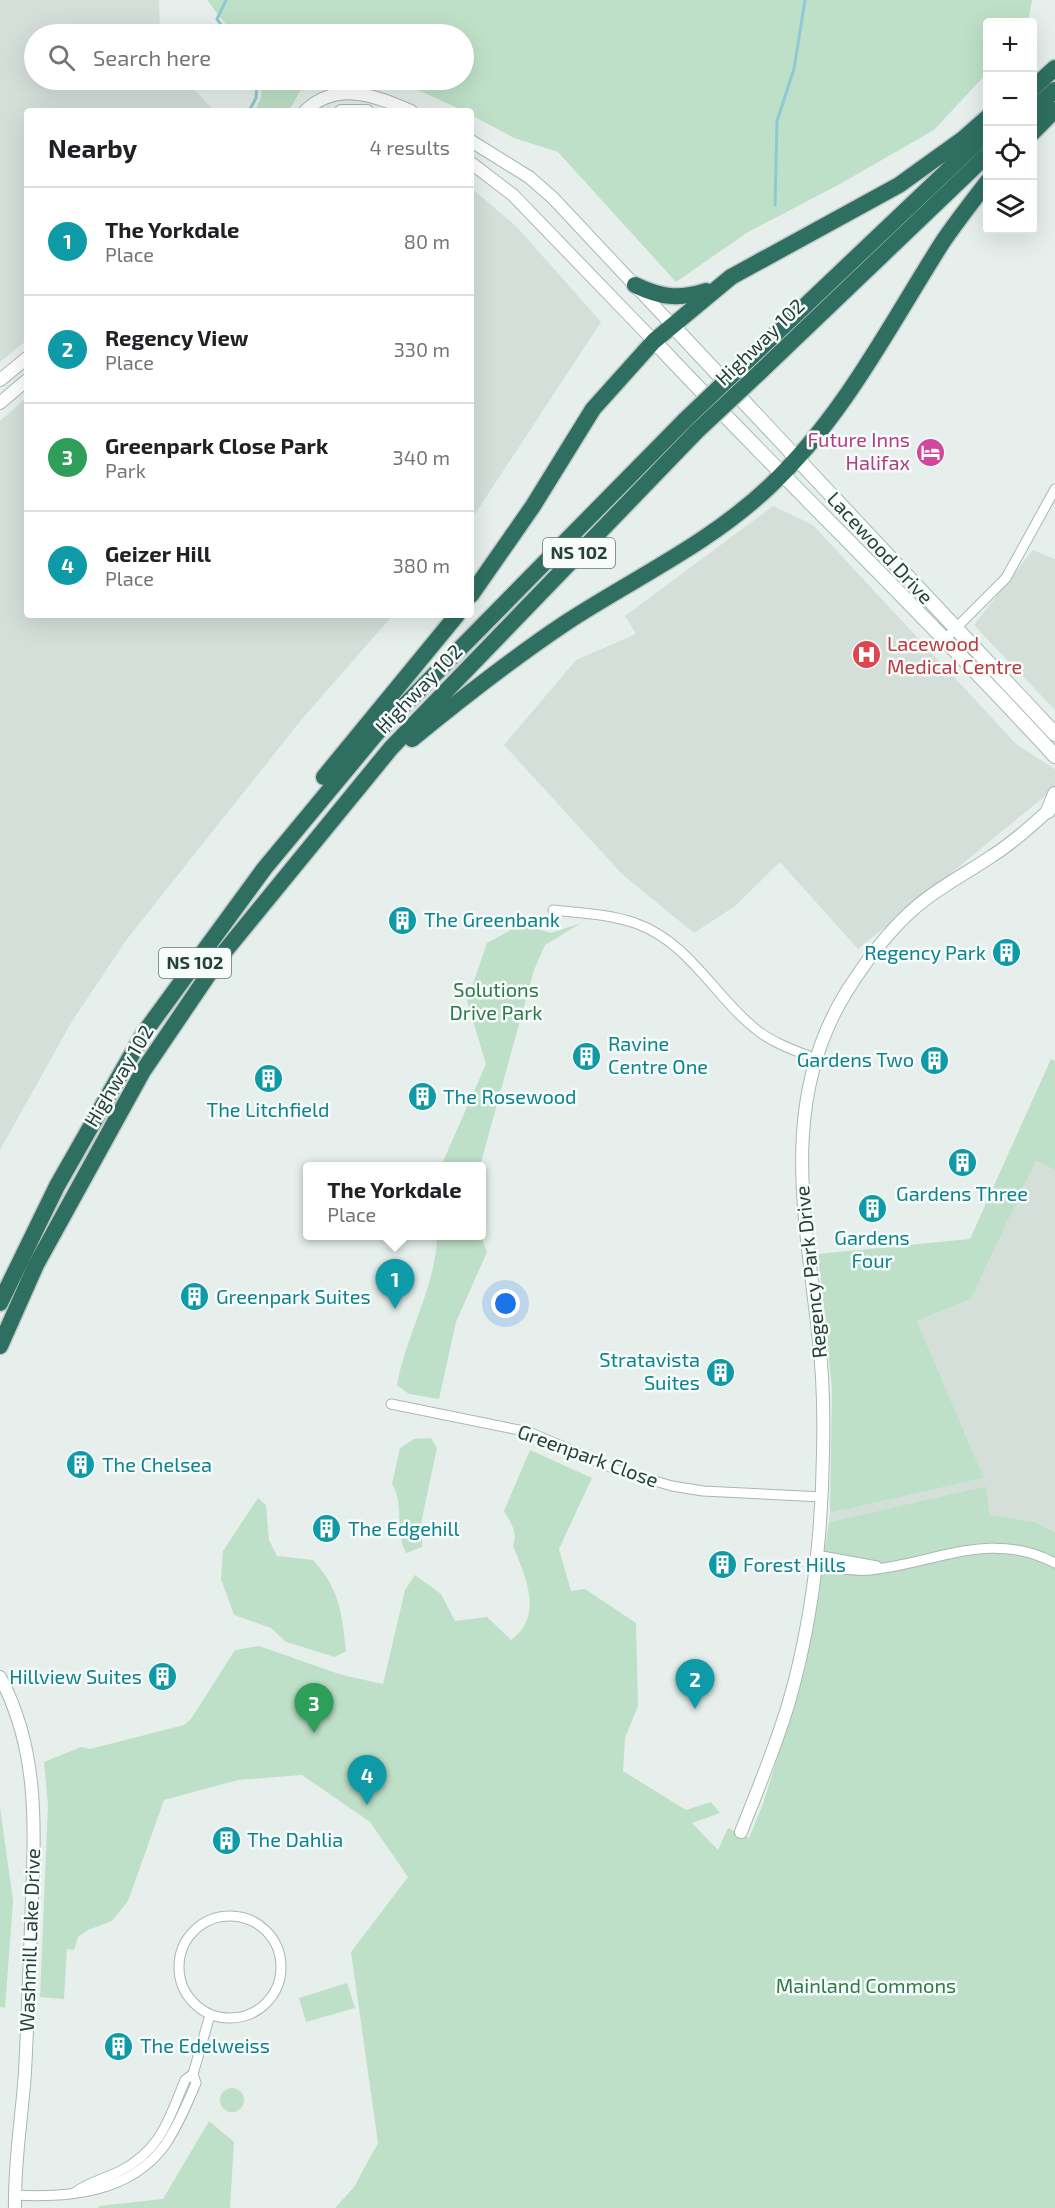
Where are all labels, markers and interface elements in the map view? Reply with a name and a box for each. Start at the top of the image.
map controls [983,18,1037,234]
button: + [983,18,1037,72]
search box [24,24,474,90]
icon: search [45,41,78,74]
text: Search here [93,44,211,70]
button: − [983,72,1037,126]
button: locate [983,126,1037,180]
text: Nearby [48,132,137,163]
text: 4 results [370,135,450,159]
button: layers [983,180,1037,234]
text: The Yorkdale [105,216,240,242]
text: 1 [63,229,72,253]
text: 80 m [404,229,450,253]
text: Place [105,242,154,266]
street label: Highway 102 [710,293,809,390]
text: Regency View [105,324,248,350]
text: 2 [62,337,73,361]
text: 330 m [394,337,450,361]
text: Place [105,350,154,374]
place label: Future Inns Halifax [808,427,910,474]
text: Greenpark Close Park [105,432,328,458]
hotel icon: Future Inns Halifax [915,436,947,468]
text: 3 [62,445,73,469]
text: 340 m [393,445,450,469]
text: Park [105,458,146,482]
street label: Lacewood Drive [823,486,939,608]
road number: NS 102 [543,538,615,568]
text: Geizer Hill [105,540,211,566]
text: 4 [61,553,74,577]
text: 380 m [393,553,450,577]
text: Place [105,566,154,590]
place label: Lacewood Medical Centre [887,631,1022,678]
street label: Highway 102 [370,639,467,738]
hospital icon: Lacewood Medical Centre [850,639,882,671]
building icon: The Greenbank [387,904,419,936]
place label: The Greenbank [424,907,560,931]
building icon: Regency Park [991,937,1023,969]
place label: Regency Park [864,940,986,964]
road number: NS 102 [159,948,231,978]
park label: Solutions Drive Park [450,977,542,1024]
street label: Highway 102 [78,1020,158,1131]
place label: Ravine Centre One [608,1031,708,1078]
building icon: Ravine Centre One [571,1040,603,1072]
building icon: Gardens Two [919,1044,951,1076]
place label: Gardens Two [797,1047,914,1071]
building icon: The Litchfield [252,1063,284,1095]
building icon: The Rosewood [406,1081,438,1113]
place label: The Rosewood [443,1084,577,1108]
place label: The Litchfield [207,1097,329,1121]
building icon: Gardens Three [946,1147,978,1179]
popup [303,1162,486,1240]
text: The Yorkdale [327,1176,462,1202]
place label: Gardens Three [896,1181,1028,1205]
street label: Regency Park Drive [789,1185,831,1360]
building icon: Gardens Four [856,1192,888,1224]
text: Place [327,1202,376,1226]
place label: Gardens Four [834,1225,910,1272]
pin: 1 [376,1260,414,1309]
building icon: Greenpark Suites [179,1281,211,1313]
place label: Greenpark Suites [216,1284,371,1308]
your location [491,1289,520,1318]
place label: Stratavista Suites [599,1347,700,1394]
building icon: Stratavista Suites [705,1356,737,1388]
street label: Greenpark Close [515,1418,662,1492]
building icon: The Chelsea [65,1449,97,1481]
place label: The Chelsea [102,1452,212,1476]
building icon: The Edgehill [311,1513,343,1545]
place label: The Edgehill [348,1516,459,1540]
building icon: Forest Hills [706,1549,738,1581]
place label: Forest Hills [743,1552,846,1576]
pin: 2 [676,1660,714,1709]
building icon: Hillview Suites [147,1661,179,1693]
place label: Hillview Suites [9,1664,142,1688]
pin: 3 [294,1684,334,1733]
pin: 4 [348,1756,386,1805]
building icon: The Dahlia [210,1824,242,1856]
place label: The Dahlia [247,1827,343,1851]
street label: Washmill Lake Drive [14,1848,44,2032]
park label: Mainland Commons [776,1973,956,1997]
building icon: The Edelweiss [103,2030,135,2062]
place label: The Edelweiss [140,2033,270,2057]

